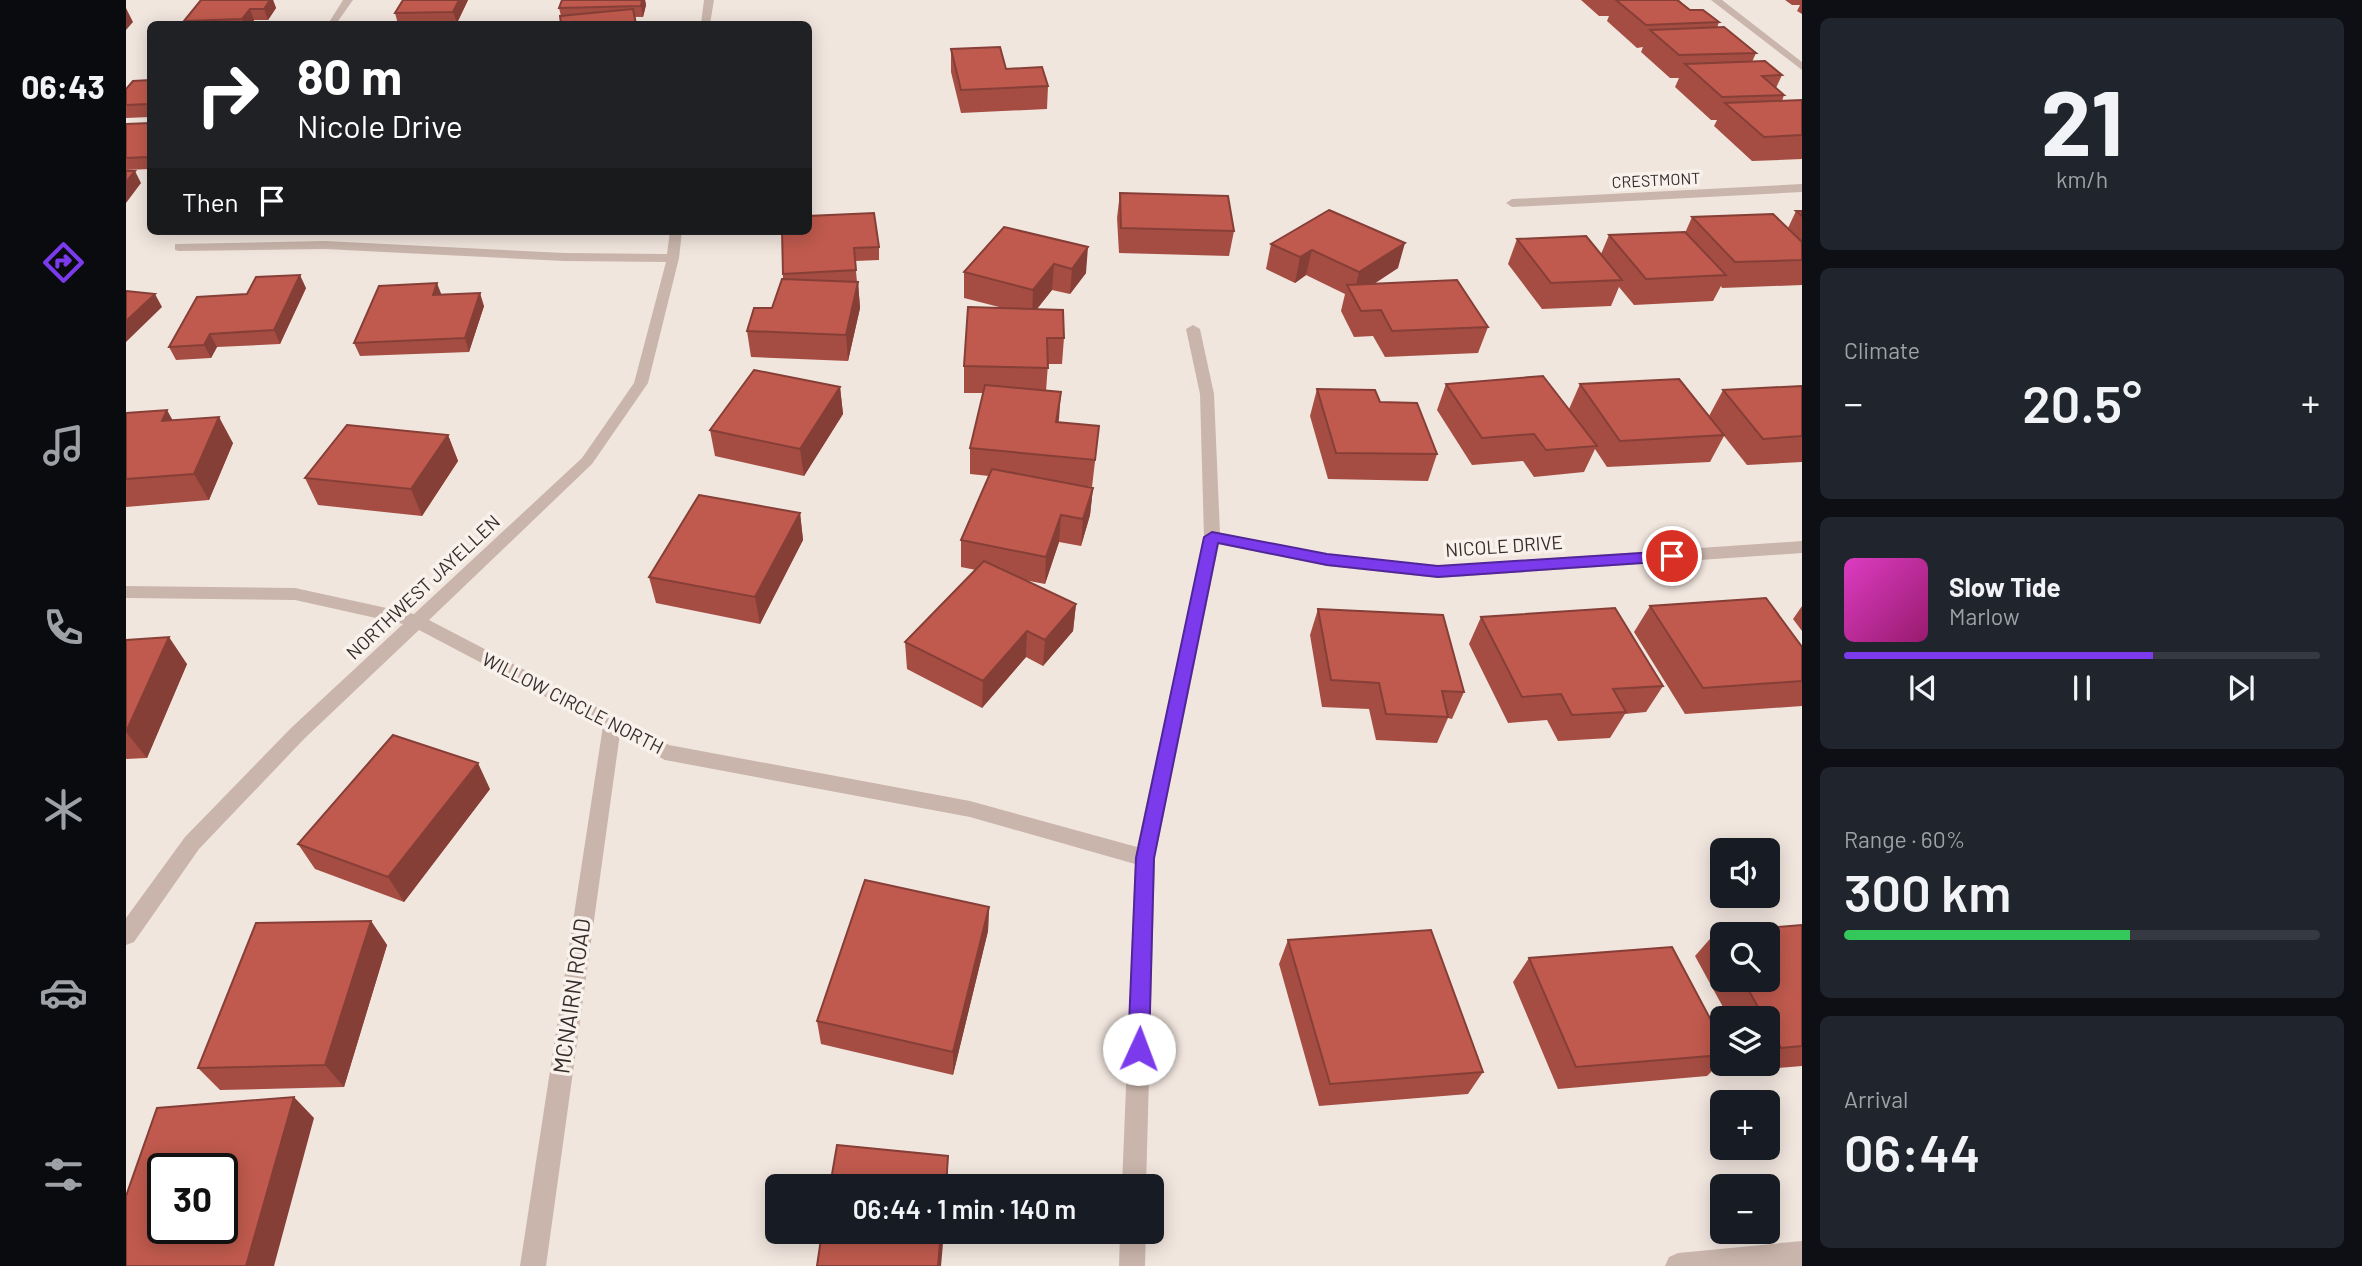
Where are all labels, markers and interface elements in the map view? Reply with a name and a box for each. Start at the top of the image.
text: 80 m [297,46,402,105]
icon: right [182,49,273,140]
text: 21 [2041,65,2123,174]
text: 06:43 [21,67,105,105]
text: Nicole Drive [297,106,463,144]
text: km/h [2056,165,2108,193]
street label: CRESTMONT [1611,168,1701,191]
icon: arrive [253,182,291,220]
text: Then [182,186,239,217]
icon: directions [39,238,88,287]
text: Climate [1844,336,1920,364]
text: 20.5° [2022,371,2142,433]
text: − [1844,379,1863,425]
text: + [2301,379,2320,425]
icon: music [39,421,88,470]
street label: NORTHWEST JAYELLEN [341,509,504,664]
pin [1642,526,1702,586]
street label: NICOLE DRIVE [1444,530,1564,561]
icon: arrive [1653,537,1691,575]
text: Slow Tide [1949,571,2061,602]
text: Marlow [1949,602,2020,630]
icon: phone [39,603,88,652]
street label: WILLOW CIRCLE NORTH [479,647,668,758]
icon: previous [1904,669,1942,707]
icon: pause [2063,669,2101,707]
icon: next [2222,669,2260,707]
icon: climate [39,785,88,834]
text: Range · 60% [1844,825,1965,853]
map controls [1710,838,1780,1244]
button: sound [1710,838,1780,908]
text: 300 km [1844,860,2011,922]
street label: MCNAIRN ROAD [546,916,596,1075]
button: search [1710,922,1780,992]
icon: car [39,968,88,1017]
button: layers [1710,1006,1780,1076]
position arrow [1102,1012,1176,1086]
text: Arrival [1844,1085,1908,1113]
button: + [1710,1090,1780,1160]
text: 06:44 [1844,1120,1980,1182]
icon: filters [39,1150,88,1199]
speed limit sign: 30 [147,1153,238,1244]
button: − [1710,1174,1780,1244]
text: 06:44 · 1 min · 140 m [853,1193,1076,1224]

